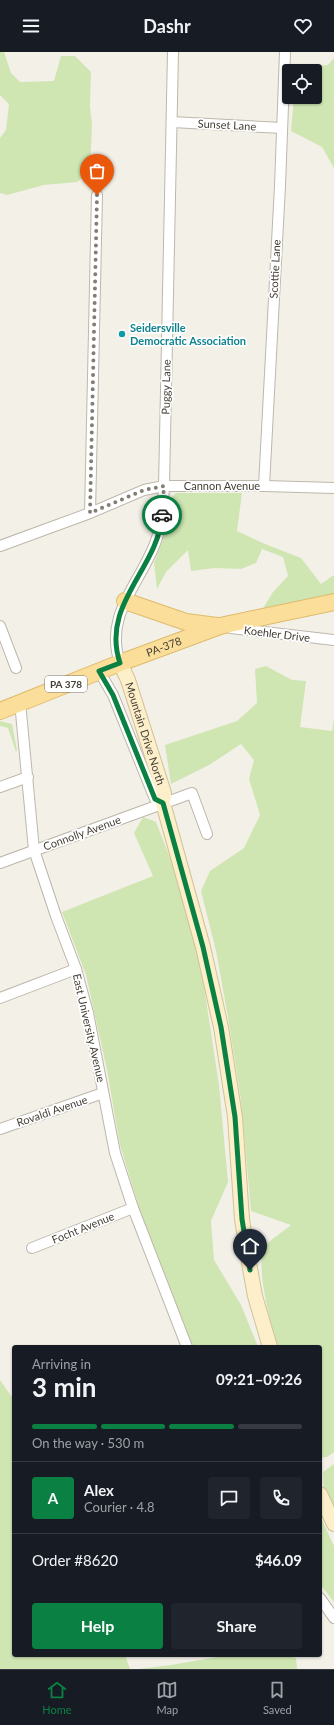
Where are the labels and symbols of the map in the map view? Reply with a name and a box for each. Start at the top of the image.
street label: Sunset Lane [197,116,257,133]
pin [80,154,114,195]
street label: Scottie Lane [266,239,283,299]
place label: Seidersville Democratic Association [130,321,246,347]
marker: Seidersville Democratic Association [117,329,127,339]
street label: Puggy Lane [159,359,172,415]
street label: Cannon Avenue [184,479,260,492]
courier [142,495,182,535]
street label: Koehler Drive [243,623,311,644]
street label: PA-378 [144,634,183,659]
road number: PA 378 [45,676,87,692]
street label: Mountain Drive North [123,680,168,786]
street label: Connolly Avenue [41,812,122,853]
street label: East University Avenue [71,972,108,1084]
street label: Rovaldi Avenue [15,1092,89,1129]
street label: Focht Avenue [50,1209,116,1246]
pin [233,1229,267,1270]

